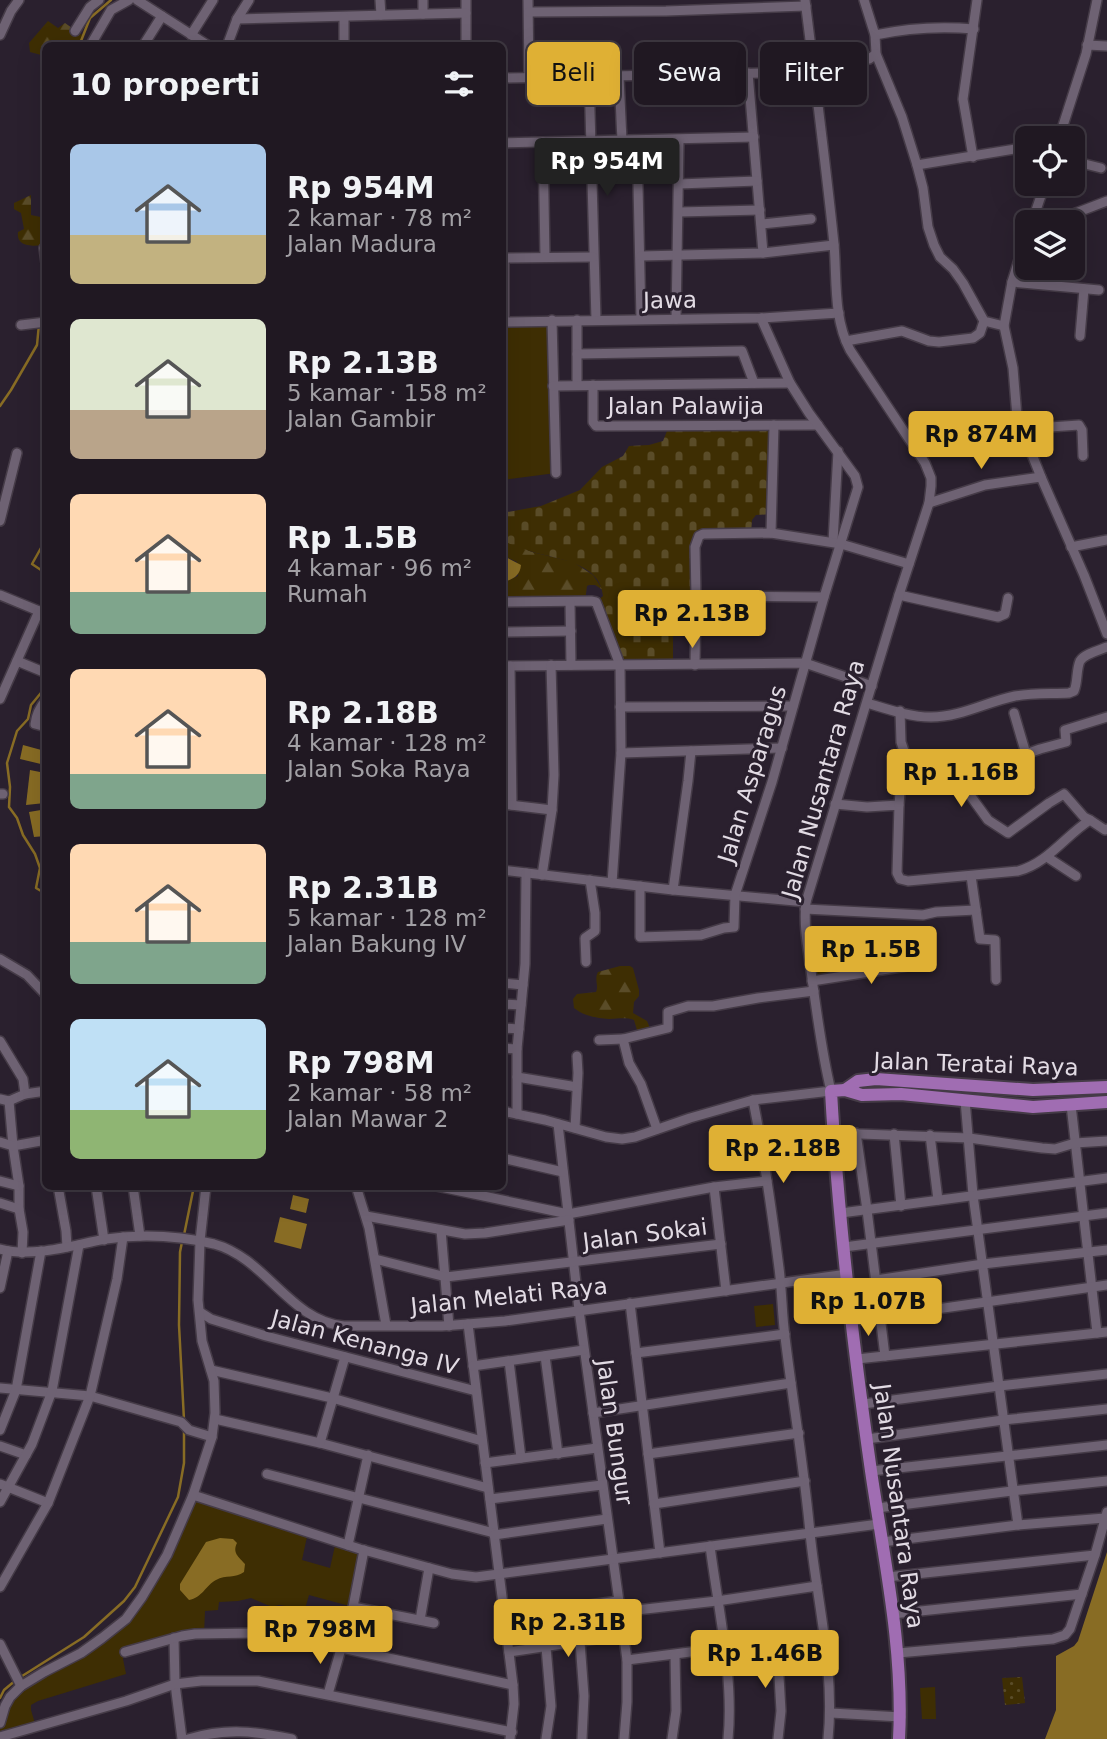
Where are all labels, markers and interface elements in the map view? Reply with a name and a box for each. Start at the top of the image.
chip: Beli [527,42,620,105]
chip: Sewa [634,42,746,105]
chip: Filter [760,42,867,105]
icon: filters [440,65,478,103]
text: 10 properti [70,67,260,102]
map controls [1015,126,1085,280]
button: locate [1015,126,1085,196]
pin: Rp 954M [542,138,672,198]
text: Rp 954M [550,148,664,174]
text: Rp 954M [287,170,435,205]
icon: home [126,172,210,256]
text: 2 kamar · 78 m² [287,205,472,231]
button: layers [1015,210,1085,280]
text: Jalan Madura [287,231,437,257]
street label: Jawa [641,287,697,314]
text: Rp 2.13B [287,345,439,380]
icon: home [126,347,210,431]
text: 5 kamar · 158 m² [287,380,487,406]
street label: Jalan Palawija [606,393,764,419]
text: Jalan Gambir [287,406,435,432]
pin: Rp 874M [916,412,1046,471]
text: Rp 874M [924,421,1038,447]
text: Rp 1.5B [287,520,418,555]
icon: home [126,522,210,606]
text: 4 kamar · 96 m² [287,555,472,581]
text: Rumah [287,581,368,607]
pin: Rp 2.13B [620,590,764,650]
text: Rp 2.13B [634,600,750,626]
street label: Jalan Nusantara Raya [776,657,870,903]
street label: Jalan Asparagus [712,682,791,868]
text: Rp 2.18B [287,695,439,730]
icon: home [126,697,210,781]
text: 4 kamar · 128 m² [287,730,487,756]
pin: Rp 1.16B [889,750,1033,809]
text: Jalan Soka Raya [287,756,471,782]
text: Rp 1.16B [903,759,1019,785]
text: Rp 2.31B [287,870,439,905]
icon: home [126,872,210,956]
text: 5 kamar · 128 m² [287,905,487,931]
pin: Rp 1.5B [806,926,936,986]
text: Jalan Bakung IV [287,931,466,957]
text: Rp 1.5B [821,936,921,962]
text: Rp 798M [287,1045,435,1080]
icon: home [126,1047,210,1131]
street label: Jalan Teratai Raya [871,1047,1079,1081]
text: 2 kamar · 58 m² [287,1080,472,1106]
text: Jalan Mawar 2 [287,1106,449,1132]
pin: Rp 2.18B [711,1126,855,1185]
text: Rp 2.18B [725,1135,841,1161]
street label: Jalan Sokai [579,1213,709,1255]
street label: Jalan Melati Raya [407,1273,609,1319]
pin: Rp 1.07B [796,1278,940,1338]
text: Rp 1.07B [810,1288,926,1314]
street label: Jalan Kenanga IV [266,1304,462,1380]
street label: Jalan Bungur [592,1356,638,1507]
street label: Jalan Nusantara Raya [869,1380,929,1630]
pin: Rp 2.31B [496,1600,640,1659]
pin: Rp 798M [255,1606,385,1666]
text: Rp 2.31B [510,1609,626,1635]
text: Rp 798M [263,1616,377,1642]
pin: Rp 1.46B [693,1630,837,1690]
text: Rp 1.46B [707,1640,823,1666]

